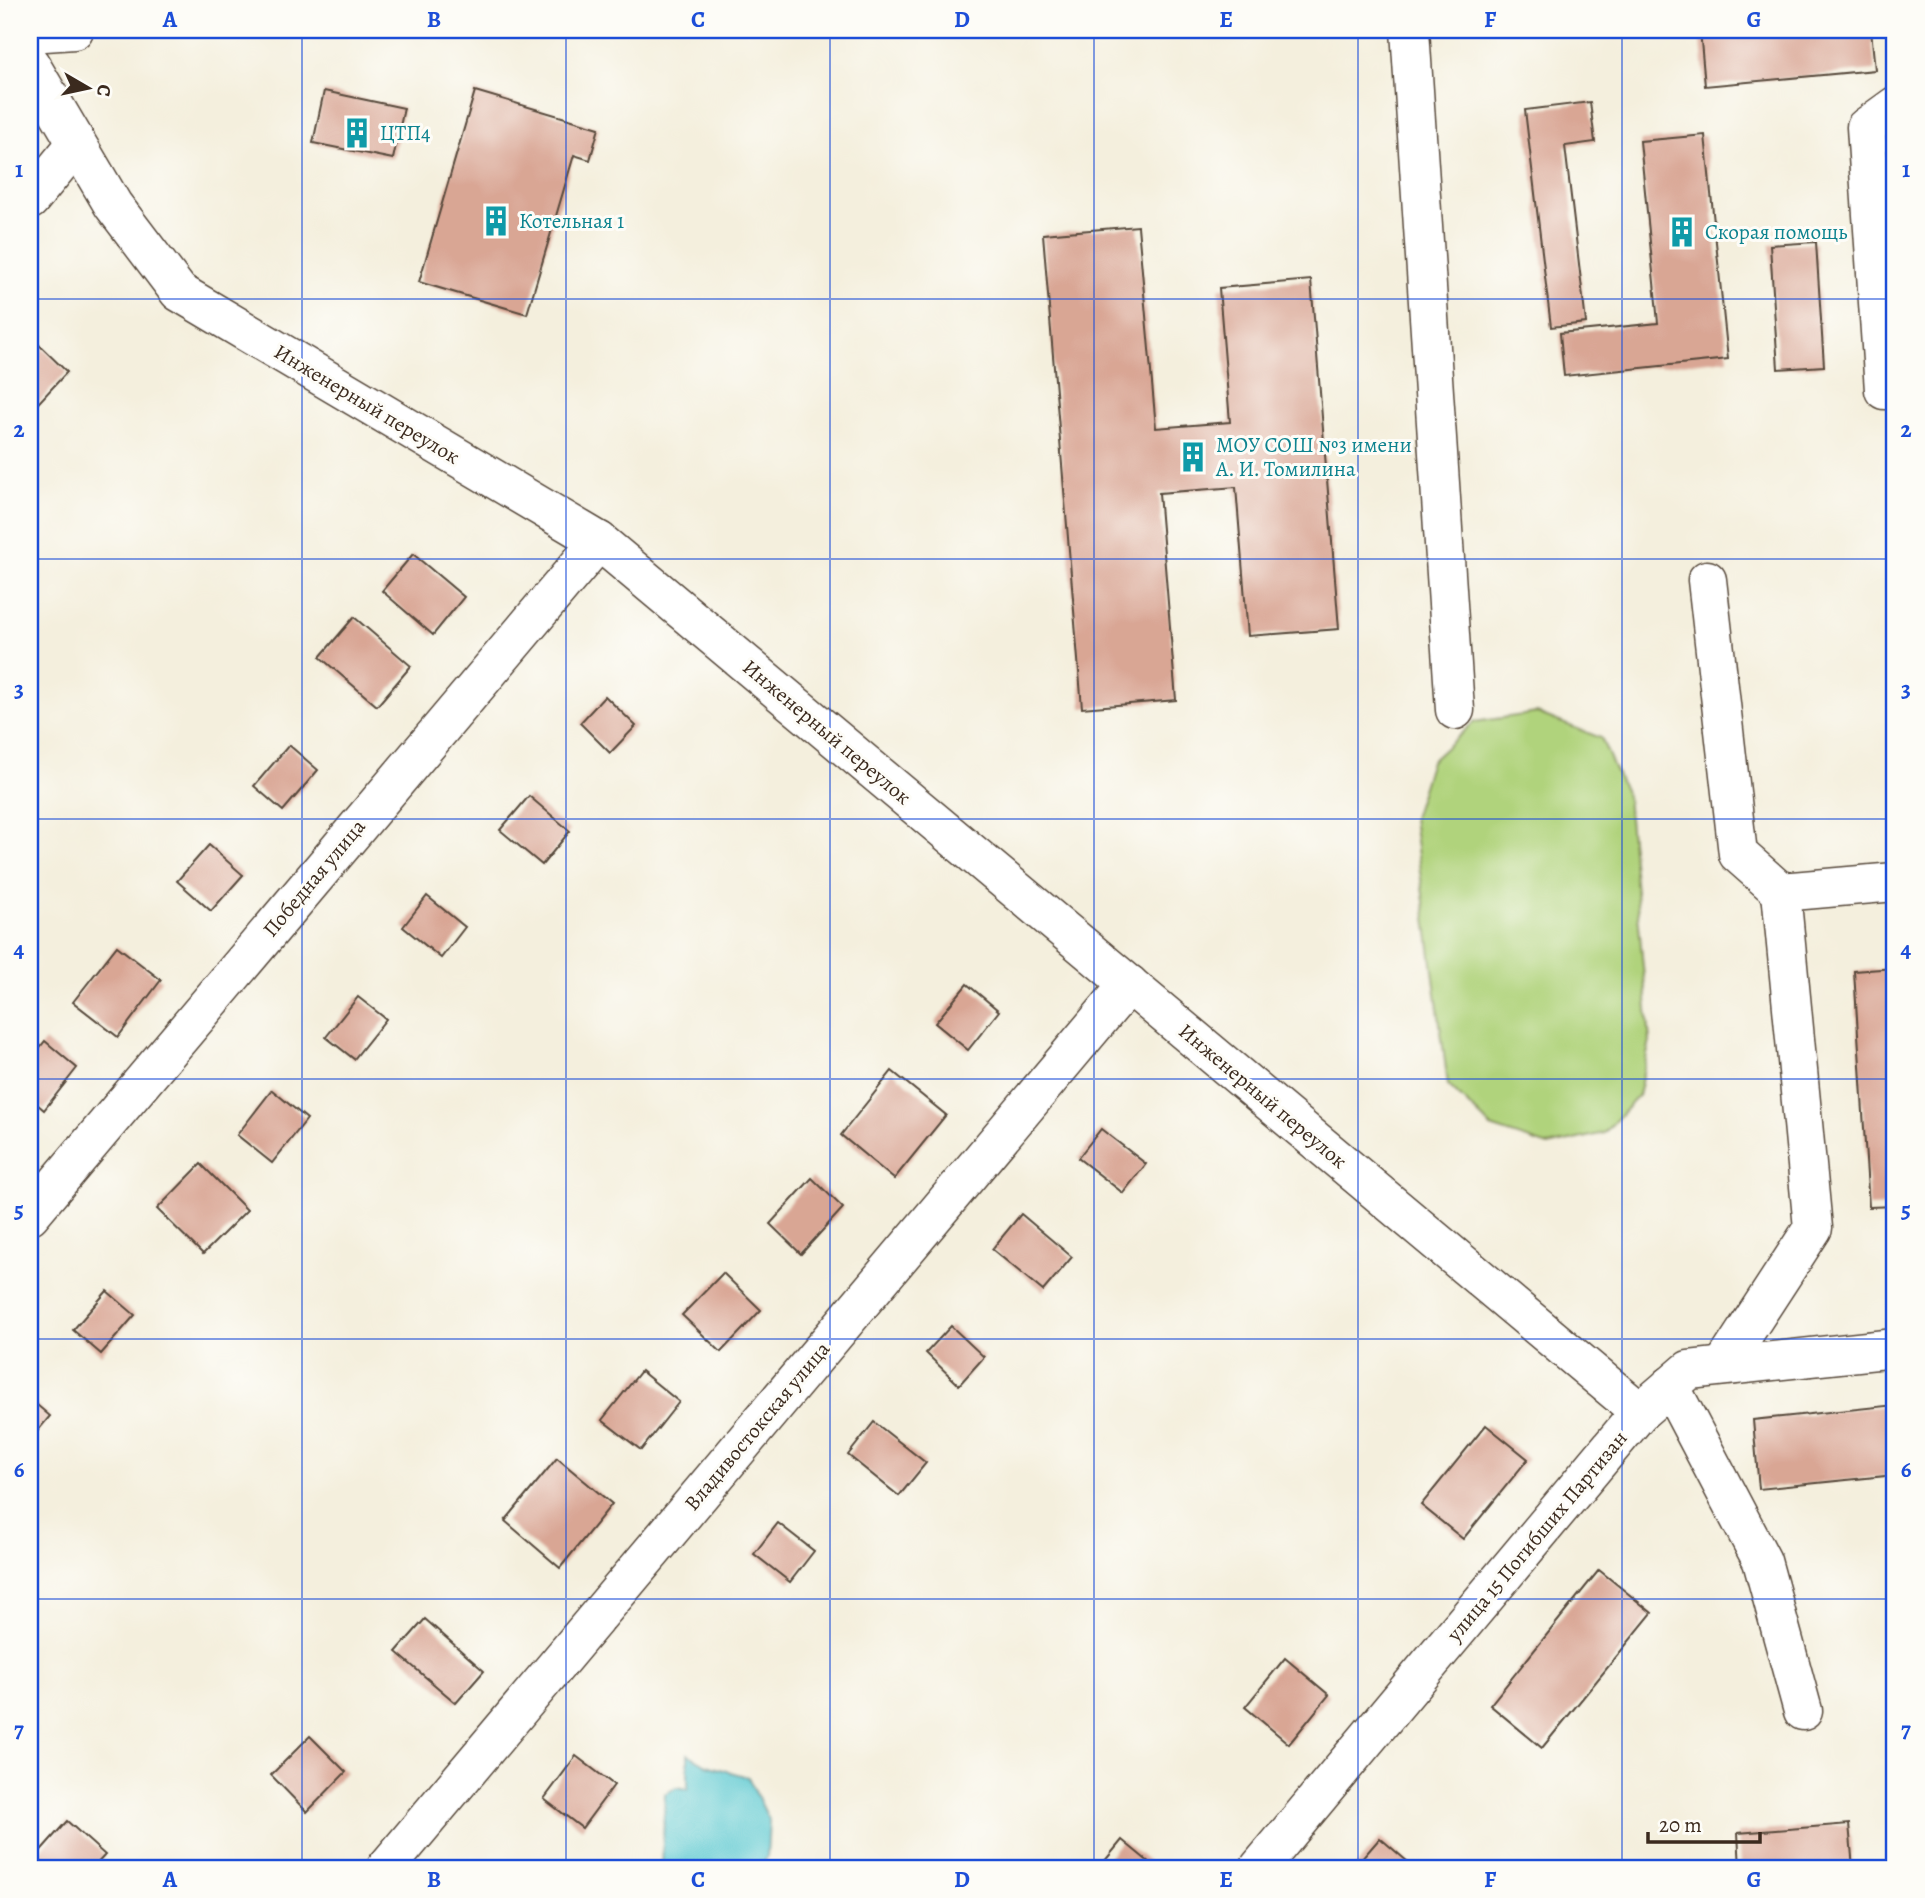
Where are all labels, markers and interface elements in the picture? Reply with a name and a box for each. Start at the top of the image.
text: A [162,4,178,35]
text: B [427,4,441,35]
text: C [691,4,705,35]
text: D [954,4,970,35]
text: E [1219,4,1233,35]
text: F [1484,4,1497,35]
text: G [1746,4,1762,35]
north arrow [52,52,122,122]
text: С [90,83,118,98]
building icon: ЦТП4 [340,116,374,150]
place label: ЦТП4 [380,119,431,147]
text: 1 [15,154,23,185]
text: 1 [1902,154,1910,185]
building icon: Котельная 1 [479,204,513,238]
place label: Котельная 1 [519,207,624,235]
building icon: Скорая помощь [1665,215,1699,249]
place label: Скорая помощь [1705,218,1848,246]
street label: Инженерный переулок [269,337,465,471]
text: 2 [13,414,25,445]
text: 2 [1900,414,1912,445]
place label: МОУ СОШ №3 имени А. И. Томилина [1215,431,1412,483]
building icon: МОУ СОШ №3 имени А. И. Томилина [1176,440,1210,474]
street label: Инженерный переулок [737,653,917,811]
text: 3 [14,674,24,705]
text: 3 [1901,674,1911,705]
street label: Победная улица [256,813,372,943]
text: 4 [14,934,25,965]
text: 4 [1901,934,1912,965]
street label: Инженерный переулок [1173,1017,1353,1175]
text: 5 [14,1194,24,1225]
text: 5 [1901,1194,1911,1225]
street label: Владивостокская улица [678,1335,836,1516]
street label: улица 15 Погибших Партизан [1440,1425,1634,1648]
text: 6 [14,1454,25,1485]
text: 6 [1901,1454,1912,1485]
text: 7 [14,1714,24,1745]
text: 7 [1901,1714,1911,1745]
scale bar [1648,1800,1760,1844]
text: 20 m [1659,1811,1702,1839]
text: A [162,1864,178,1895]
text: B [427,1864,441,1895]
text: C [691,1864,705,1895]
text: D [954,1864,970,1895]
text: E [1219,1864,1233,1895]
text: F [1484,1864,1497,1895]
text: G [1746,1864,1762,1895]

